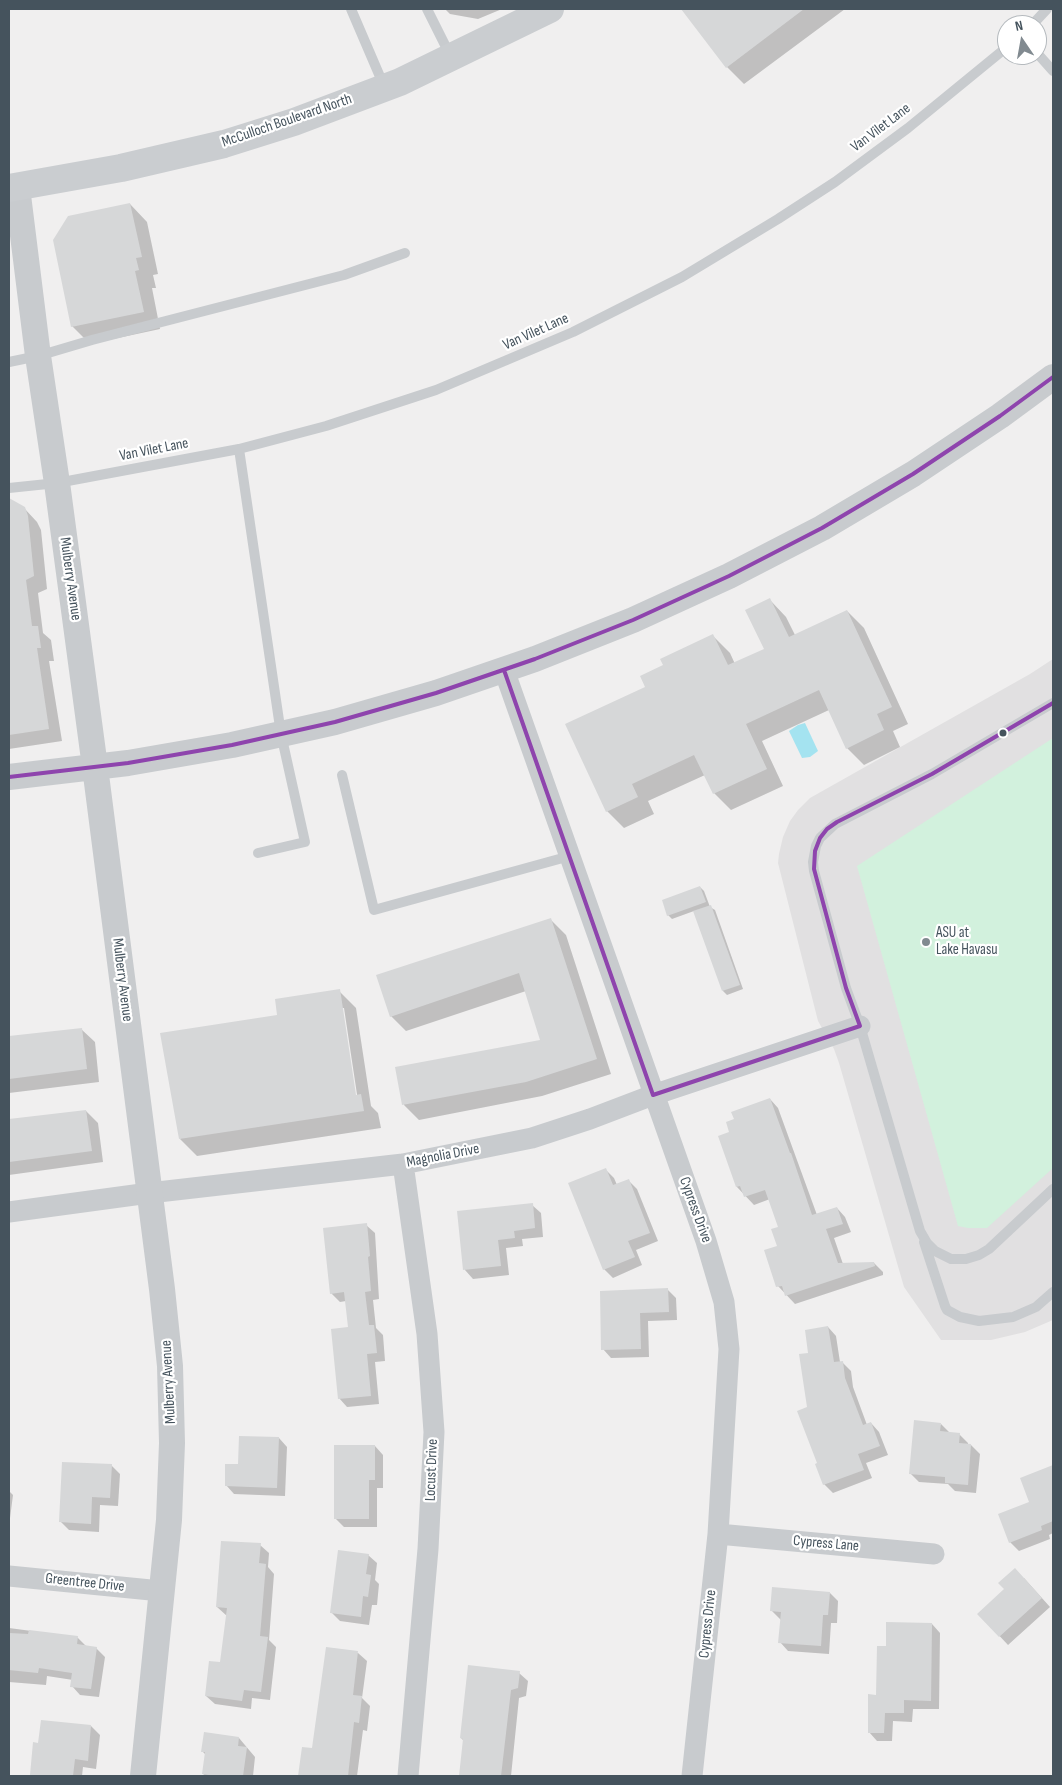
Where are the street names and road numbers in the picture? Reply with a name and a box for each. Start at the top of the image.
street label: McCulloch Boulevard North [220,90,354,152]
street label: Van Vilet Lane [848,100,914,156]
street label: Van Vilet Lane [500,310,572,354]
street label: Van Vilet Lane [118,434,190,466]
street label: Mulberry Avenue [55,536,85,622]
street label: Mulberry Avenue [108,937,136,1023]
street label: Magnolia Drive [405,1140,481,1172]
street label: Cypress Drive [675,1175,715,1245]
street label: Mulberry Avenue [158,1340,180,1424]
street label: Locust Drive [422,1438,442,1502]
street label: Cypress Lane [792,1532,860,1556]
street label: Greentree Drive [45,1570,125,1596]
street label: Cypress Drive [695,1589,721,1659]

